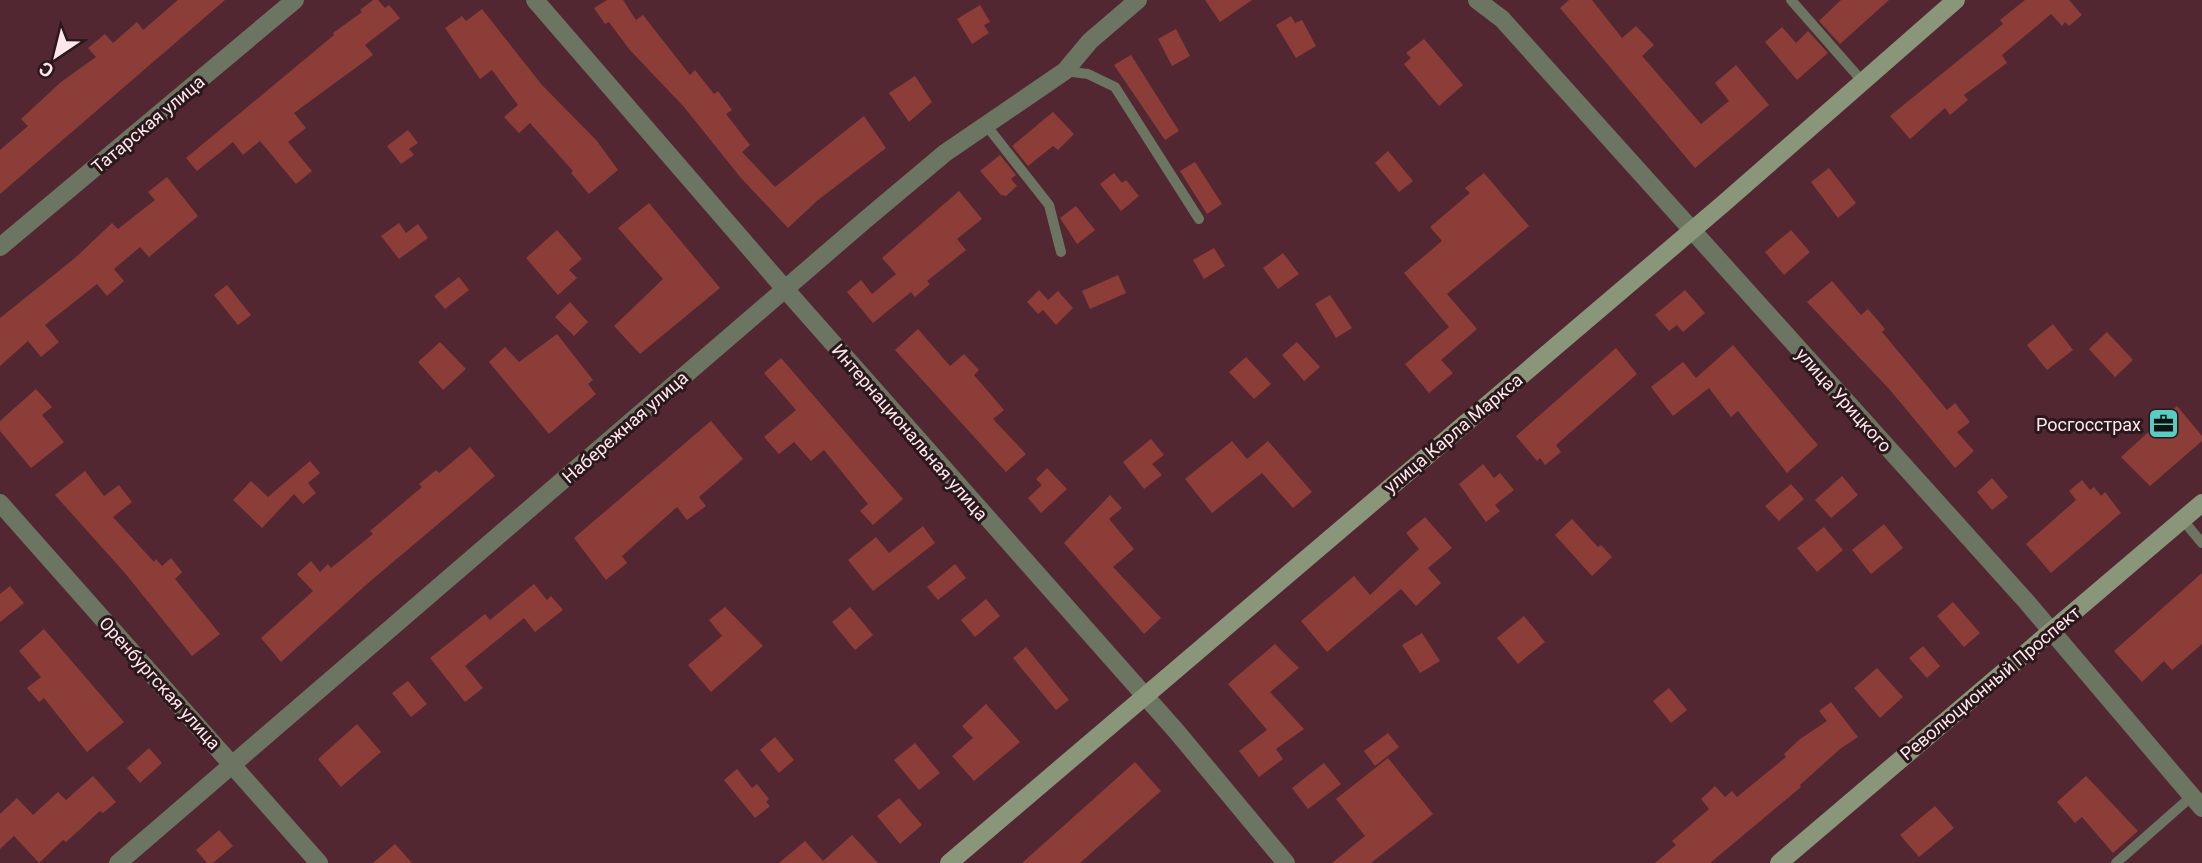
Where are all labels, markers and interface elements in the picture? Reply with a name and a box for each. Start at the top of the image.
north arrow [21,21,91,91]
text: С [35,57,58,83]
street label: Татарская улица [87,71,209,177]
street label: Интернациональная улица [828,340,992,524]
street label: улица Урицкого [1792,344,1896,456]
street label: Набережная улица [558,367,692,487]
street label: улица Карла Маркса [1379,369,1527,497]
office icon: Росгосстрах [2147,407,2181,441]
place label: Росгосстрах [2036,414,2141,435]
street label: Революционный Проспект [1896,601,2084,764]
street label: Оренбургская улица [95,612,225,754]

